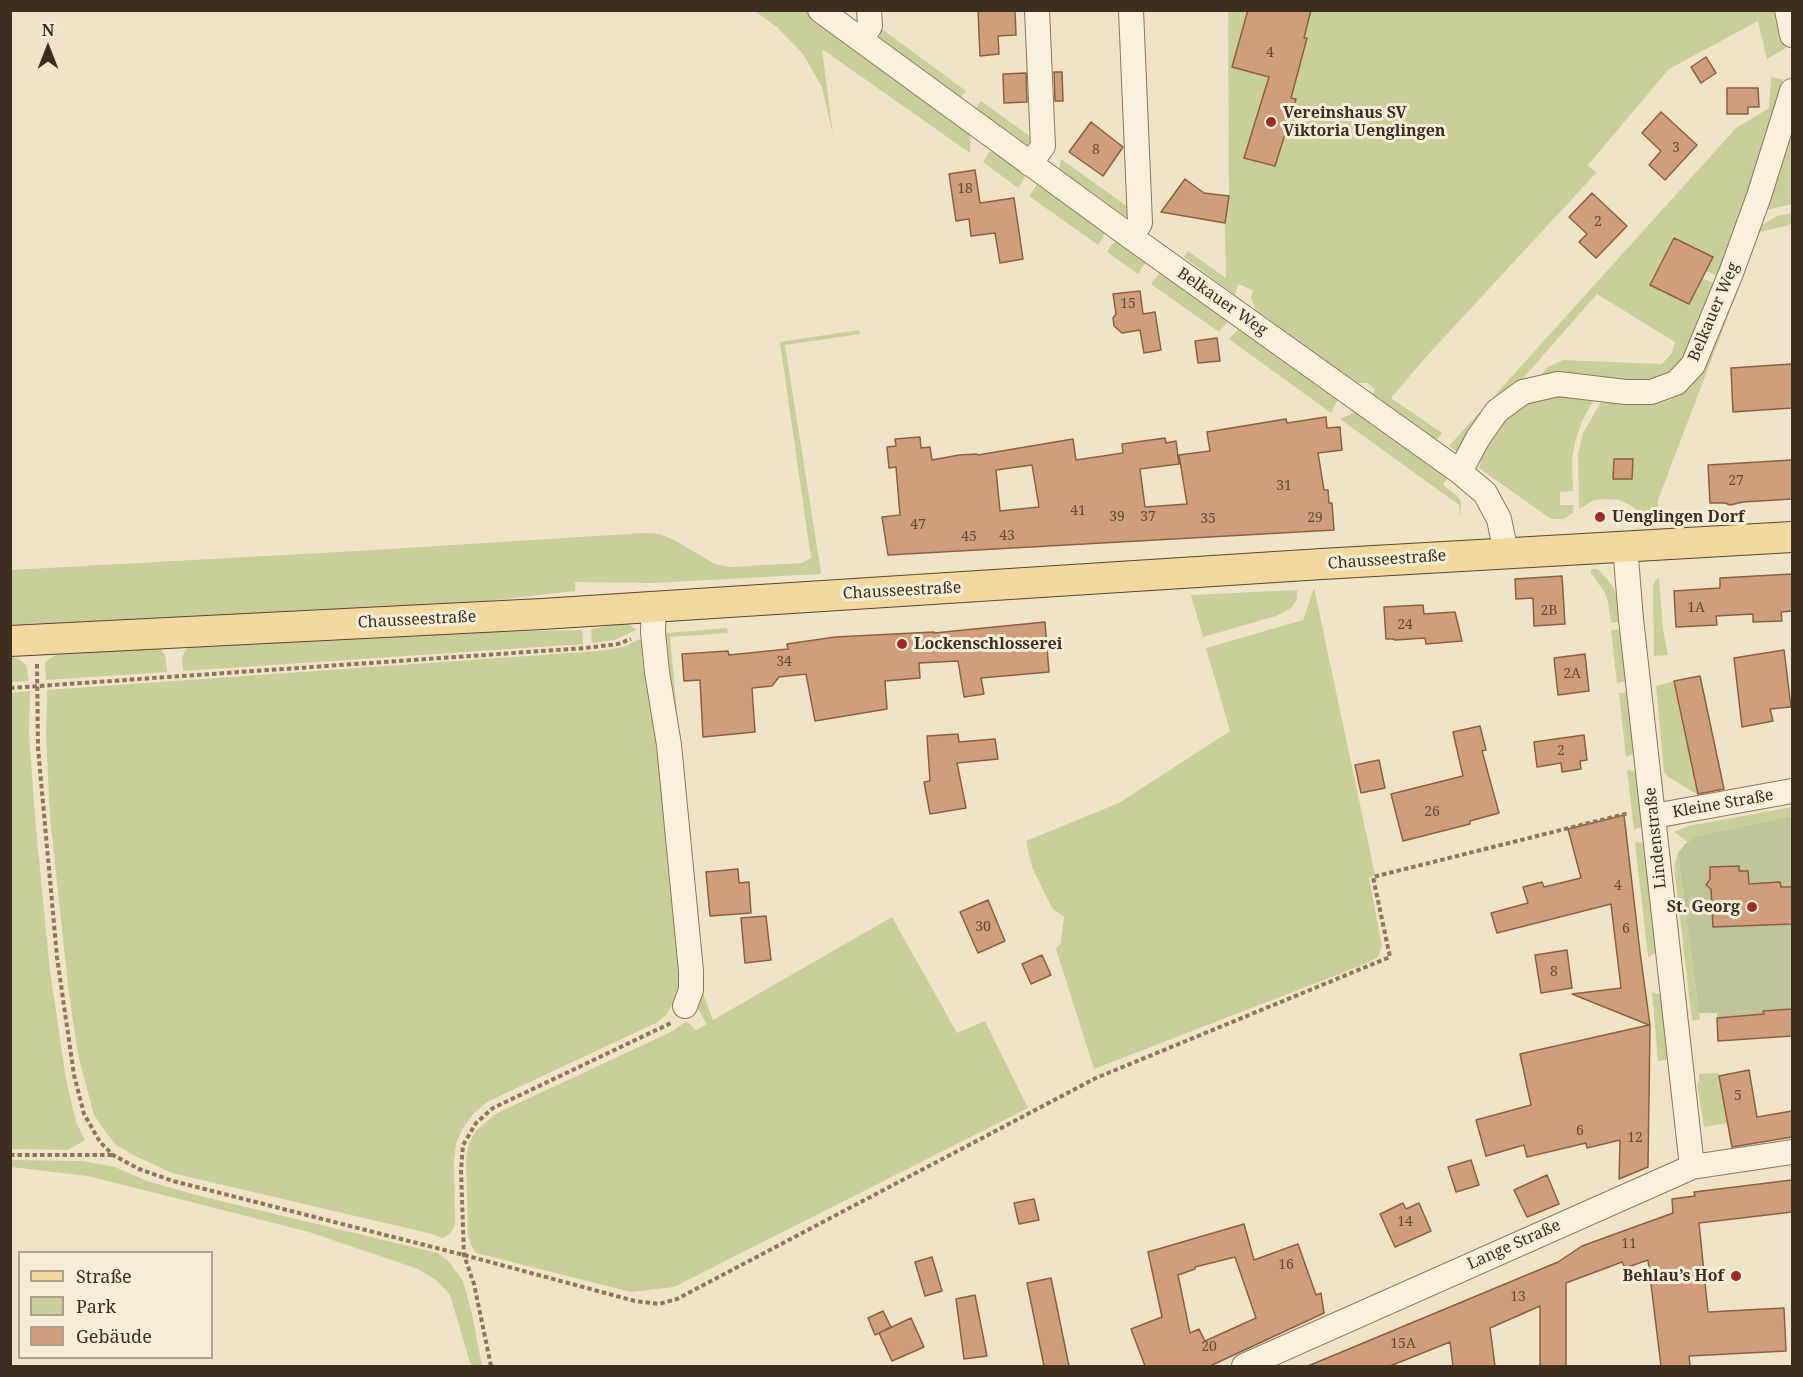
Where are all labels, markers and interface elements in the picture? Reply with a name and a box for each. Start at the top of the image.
north arrow [18,18,78,78]
text: N [42,19,54,41]
house number: 4 [1266,45,1274,61]
place label: Vereinshaus SV Viktoria Uenglingen [1283,103,1446,141]
marker: Vereinshaus SV Viktoria Uenglingen [1264,115,1278,129]
house number: 3 [1672,140,1680,156]
house number: 8 [1092,142,1100,158]
house number: 18 [957,181,973,197]
house number: 2 [1594,214,1602,230]
street label: Belkauer Weg [1685,260,1743,364]
street label: Belkauer Weg [1173,264,1271,340]
house number: 15 [1120,296,1136,312]
house number: 27 [1728,473,1744,489]
house number: 31 [1276,478,1292,494]
house number: 41 [1070,503,1086,519]
place label: Uenglingen Dorf [1612,507,1745,527]
house number: 39 [1109,509,1125,525]
house number: 37 [1140,509,1156,525]
house number: 29 [1307,510,1323,526]
marker: Uenglingen Dorf [1593,510,1607,524]
house number: 35 [1200,511,1216,527]
house number: 47 [910,517,926,533]
house number: 43 [999,528,1015,544]
house number: 45 [961,529,977,545]
street label: Chausseestraße [1327,546,1447,574]
street label: Chausseestraße [842,578,962,604]
house number: 1A [1687,600,1705,616]
house number: 2B [1541,603,1557,619]
street label: Chausseestraße [357,607,477,633]
house number: 24 [1397,617,1413,633]
place label: Lockenschlosserei [914,634,1062,654]
marker: Lockenschlosserei [895,637,909,651]
house number: 34 [776,654,792,670]
house number: 2A [1563,666,1581,682]
house number: 2 [1557,743,1565,759]
street label: Lindenstraße [1641,786,1671,890]
street label: Kleine Straße [1671,786,1775,822]
house number: 26 [1424,804,1440,820]
house number: 4 [1614,878,1622,894]
place label: St. Georg [1667,897,1740,917]
marker: St. Georg [1745,900,1759,914]
house number: 30 [975,919,991,935]
house number: 6 [1622,921,1630,937]
house number: 8 [1550,964,1558,980]
house number: 5 [1734,1088,1742,1104]
house number: 6 [1576,1123,1584,1139]
house number: 12 [1627,1130,1643,1146]
house number: 14 [1397,1214,1413,1230]
street label: Lange Straße [1464,1216,1564,1274]
house number: 11 [1621,1236,1637,1252]
legend [18,1251,213,1359]
house number: 16 [1278,1257,1294,1273]
text: Straße [76,1264,132,1288]
place label: Behlau’s Hof [1623,1266,1724,1286]
marker: Behlau’s Hof [1729,1269,1743,1283]
house number: 13 [1510,1289,1526,1305]
text: Park [76,1294,116,1318]
text: Gebäude [76,1324,152,1348]
house number: 15A [1390,1336,1416,1352]
house number: 20 [1201,1339,1217,1355]

